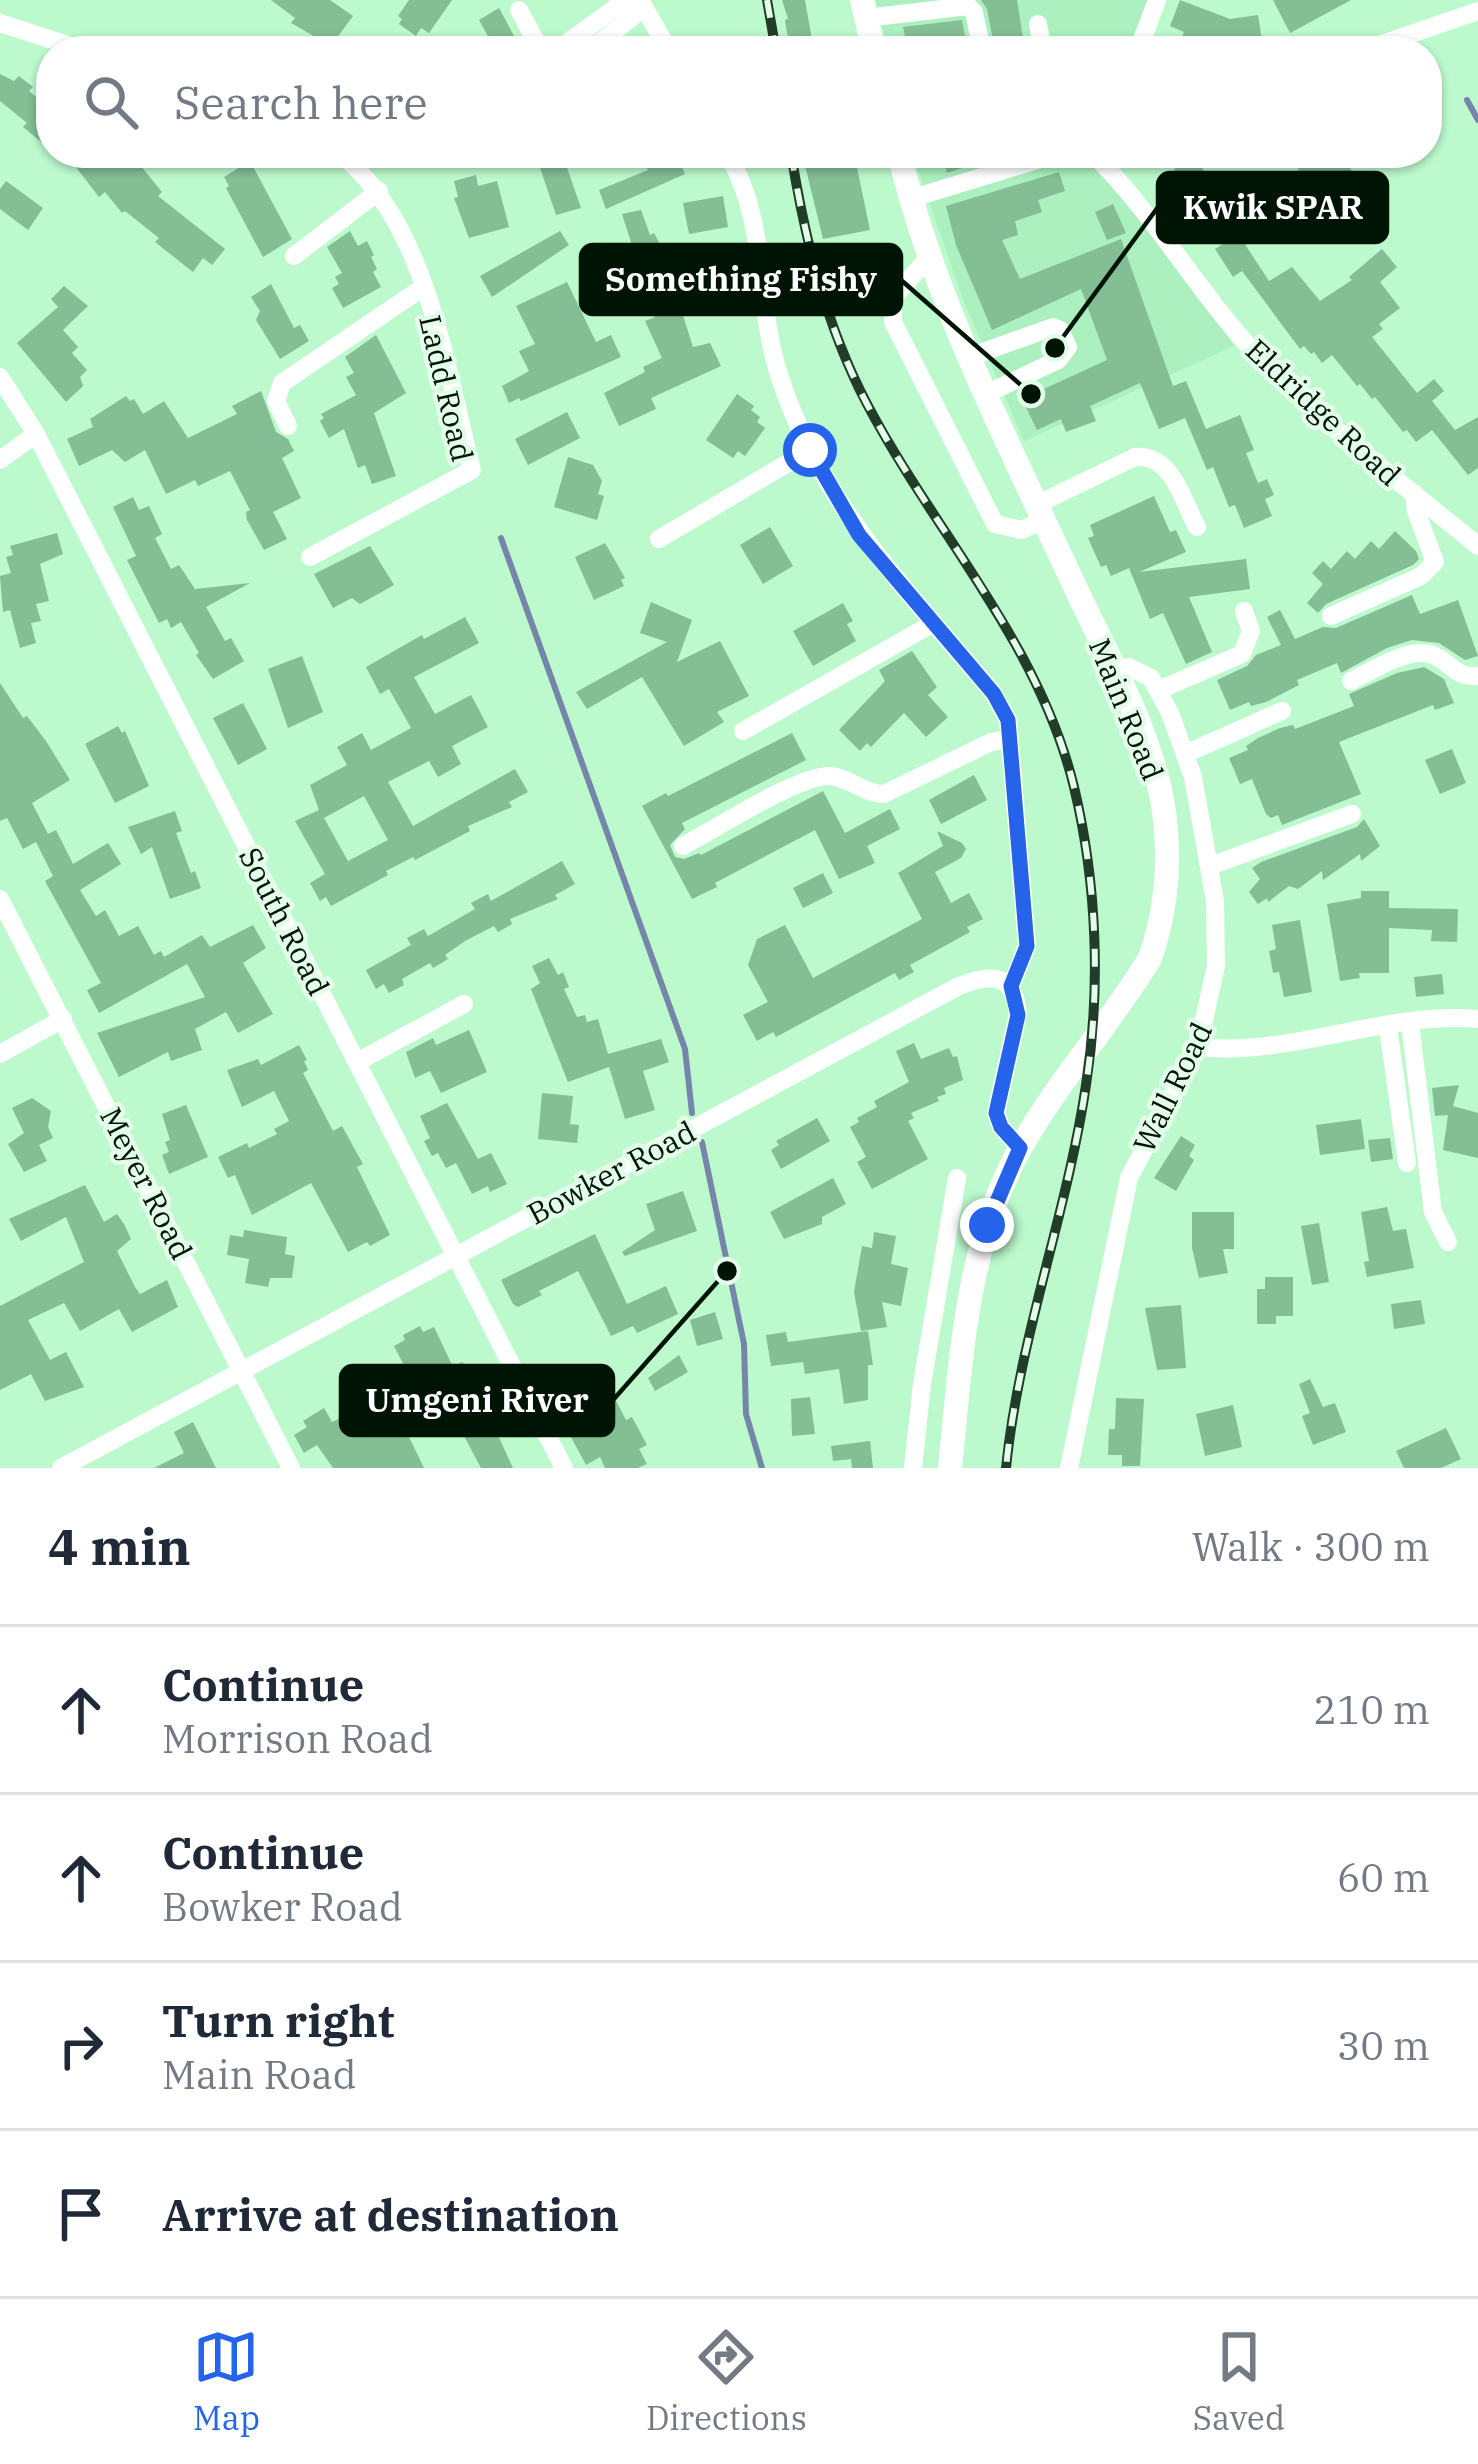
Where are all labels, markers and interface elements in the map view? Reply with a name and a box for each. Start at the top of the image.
search box [36,36,1442,168]
icon: search [78,69,144,135]
text: Search here [174,73,428,131]
callout: Kwik SPAR [1158,173,1387,242]
text: Kwik SPAR [1183,185,1363,228]
callout: Something Fishy [581,245,901,314]
text: Something Fishy [605,257,877,300]
street label: Ladd Road [411,311,483,465]
street label: Eldridge Road [1238,330,1410,494]
route start [783,423,837,477]
street label: Main Road [1081,632,1173,786]
street label: South Road [231,840,339,1002]
street label: Wall Road [1124,1015,1220,1159]
street label: Meyer Road [92,1100,202,1266]
street label: Bowker Road [520,1111,702,1233]
route end [960,1198,1014,1252]
callout: Umgeni River [341,1366,613,1435]
text: Umgeni River [365,1378,589,1421]
text: 4 min [48,1513,191,1579]
text: Walk · 300 m [1192,1521,1430,1572]
text: Continue [162,1655,364,1713]
icon: ahead [48,1677,114,1743]
text: 210 m [1314,1684,1430,1735]
text: Morrison Road [162,1713,433,1764]
text: Continue [162,1823,364,1881]
icon: ahead [48,1845,114,1911]
text: 60 m [1337,1852,1430,1903]
text: Bowker Road [162,1881,403,1932]
text: Turn right [162,1991,394,2049]
icon: right [48,2013,114,2079]
text: 30 m [1337,2020,1430,2071]
text: Main Road [162,2049,357,2100]
icon: arrive [48,2181,114,2247]
text: Arrive at destination [162,2185,619,2243]
tab: Map [193,2324,260,2439]
tab: Directions [646,2324,807,2439]
tab: Saved [1193,2324,1285,2439]

